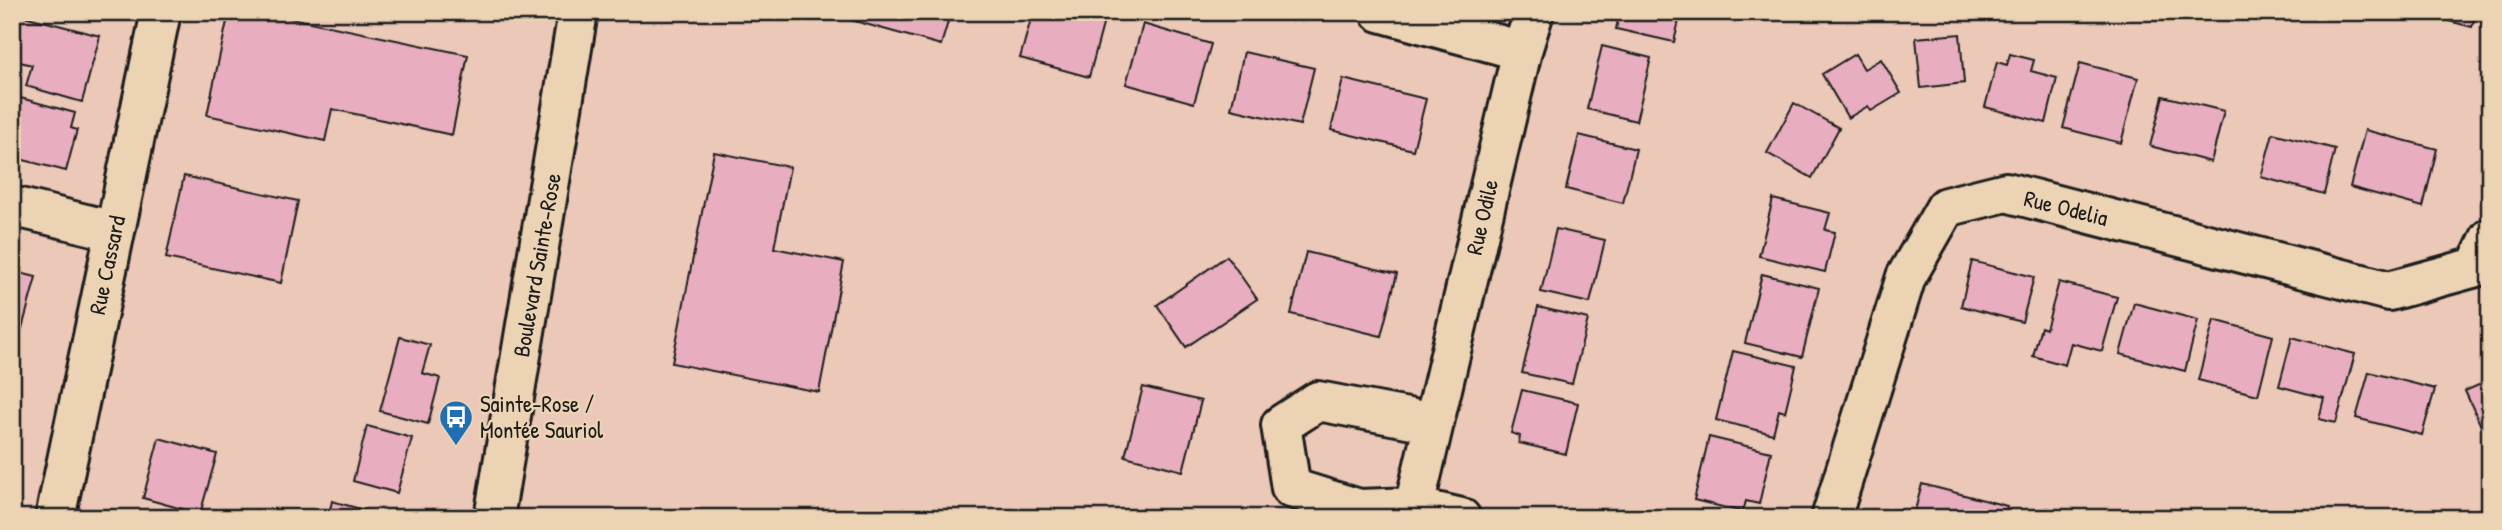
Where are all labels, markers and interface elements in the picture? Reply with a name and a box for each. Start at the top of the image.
street label: Boulevard Sainte-Rose [505,171,568,359]
street label: Rue Odile [1458,176,1505,258]
street label: Rue Odelia [2021,182,2111,233]
street label: Rue Cassard [81,213,132,317]
place label: Sainte-Rose / Montée Sauriol [480,388,604,445]
bus stop icon: Sainte-Rose / Montée Sauriol [437,398,475,447]

